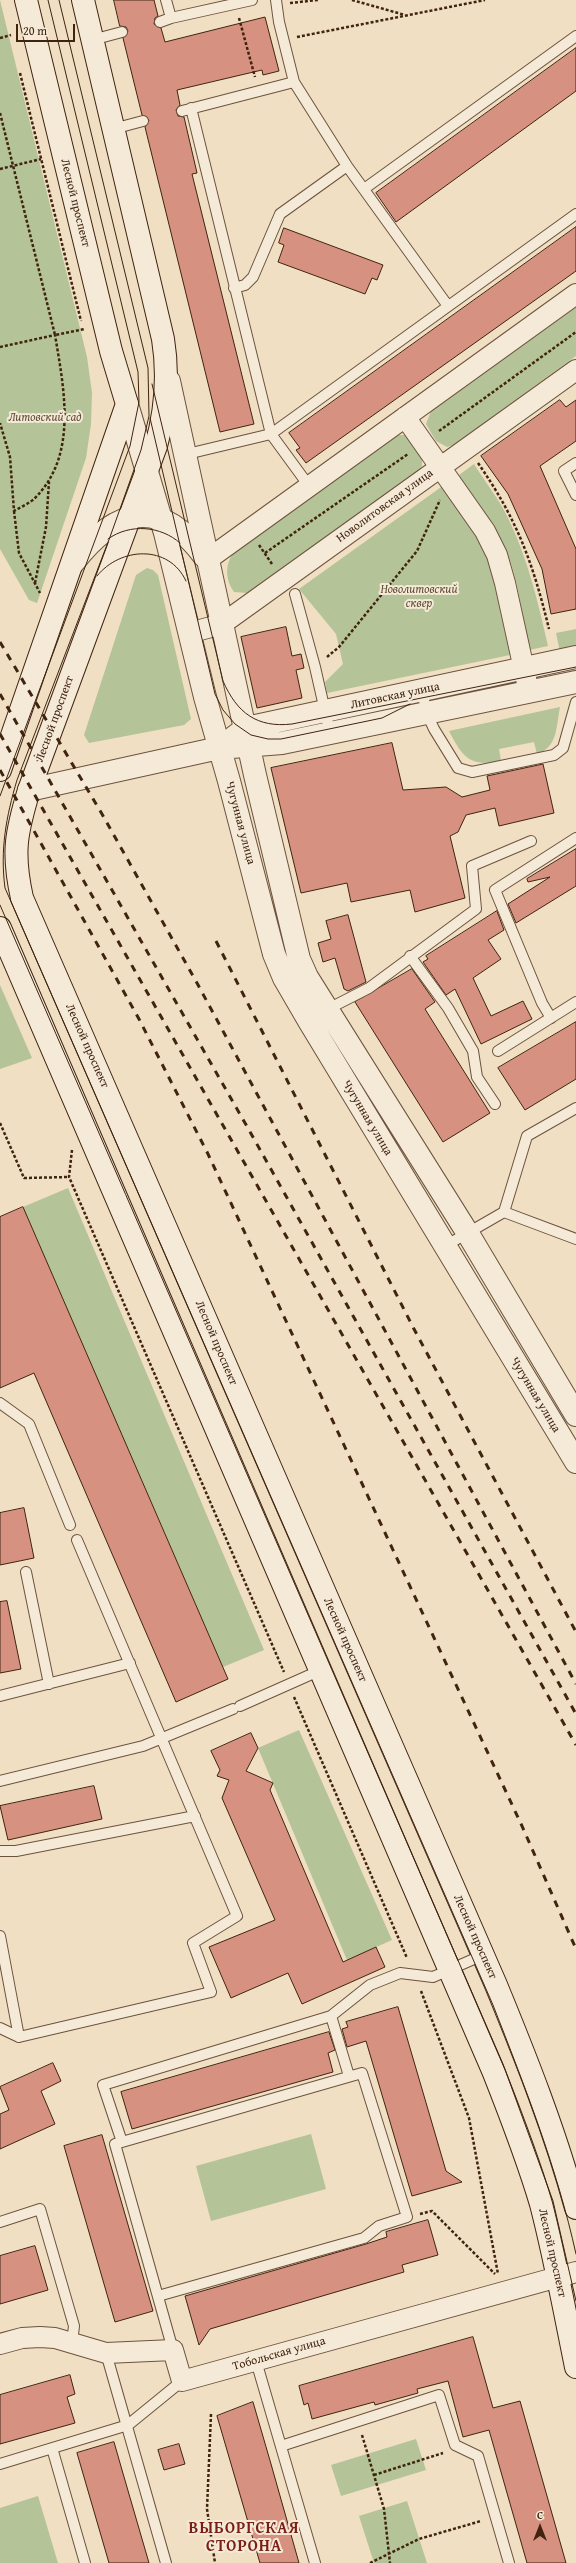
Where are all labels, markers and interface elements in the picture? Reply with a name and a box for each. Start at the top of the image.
scale bar [18,16,77,42]
text: 20 m [23,22,47,39]
street label: Лесной проспект [57,157,93,249]
park label: Литовский сад [8,411,82,425]
street label: Новолитовская улица [334,466,436,546]
park label: Новолитовский сквер [380,583,458,611]
street label: Лесной проспект [33,674,77,764]
street label: Литовская улица [349,680,441,712]
street label: Чугунная улица [222,780,258,866]
street label: Лесной проспект [62,1002,112,1090]
street label: Чугунная улица [339,1078,395,1158]
street label: Лесной проспект [192,1298,240,1388]
street label: Чугунная улица [507,1355,563,1435]
street label: Лесной проспект [320,1596,370,1684]
street label: Лесной проспект [450,1893,500,1981]
street label: Лесной проспект [535,2207,569,2299]
street label: Тобольская улица [231,2334,327,2374]
north arrow [520,2507,560,2547]
text: С [537,2507,543,2523]
district label: ВЫБОРГСКАЯ СТОРОНА [189,2519,299,2557]

